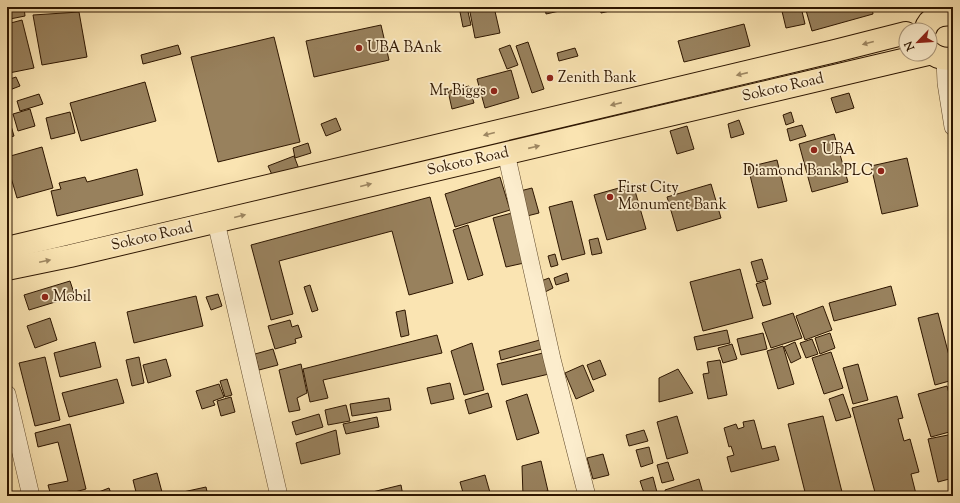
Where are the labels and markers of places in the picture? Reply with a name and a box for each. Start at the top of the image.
place label: UBA BAnk [367,38,442,59]
marker: UBA BAnk [354,43,364,53]
place label: Zenith Bank [558,68,637,89]
marker: Zenith Bank [545,73,555,83]
place label: Mr Biggs [430,81,486,102]
marker: Mr Biggs [489,86,499,96]
place label: UBA [822,140,855,161]
marker: UBA [809,145,819,155]
place label: Diamond Bank PLC [743,161,873,182]
marker: Diamond Bank PLC [876,166,886,176]
place label: First City Monument Bank [618,178,727,216]
marker: First City Monument Bank [605,192,615,202]
place label: Mobil [53,287,91,308]
marker: Mobil [40,292,50,302]

